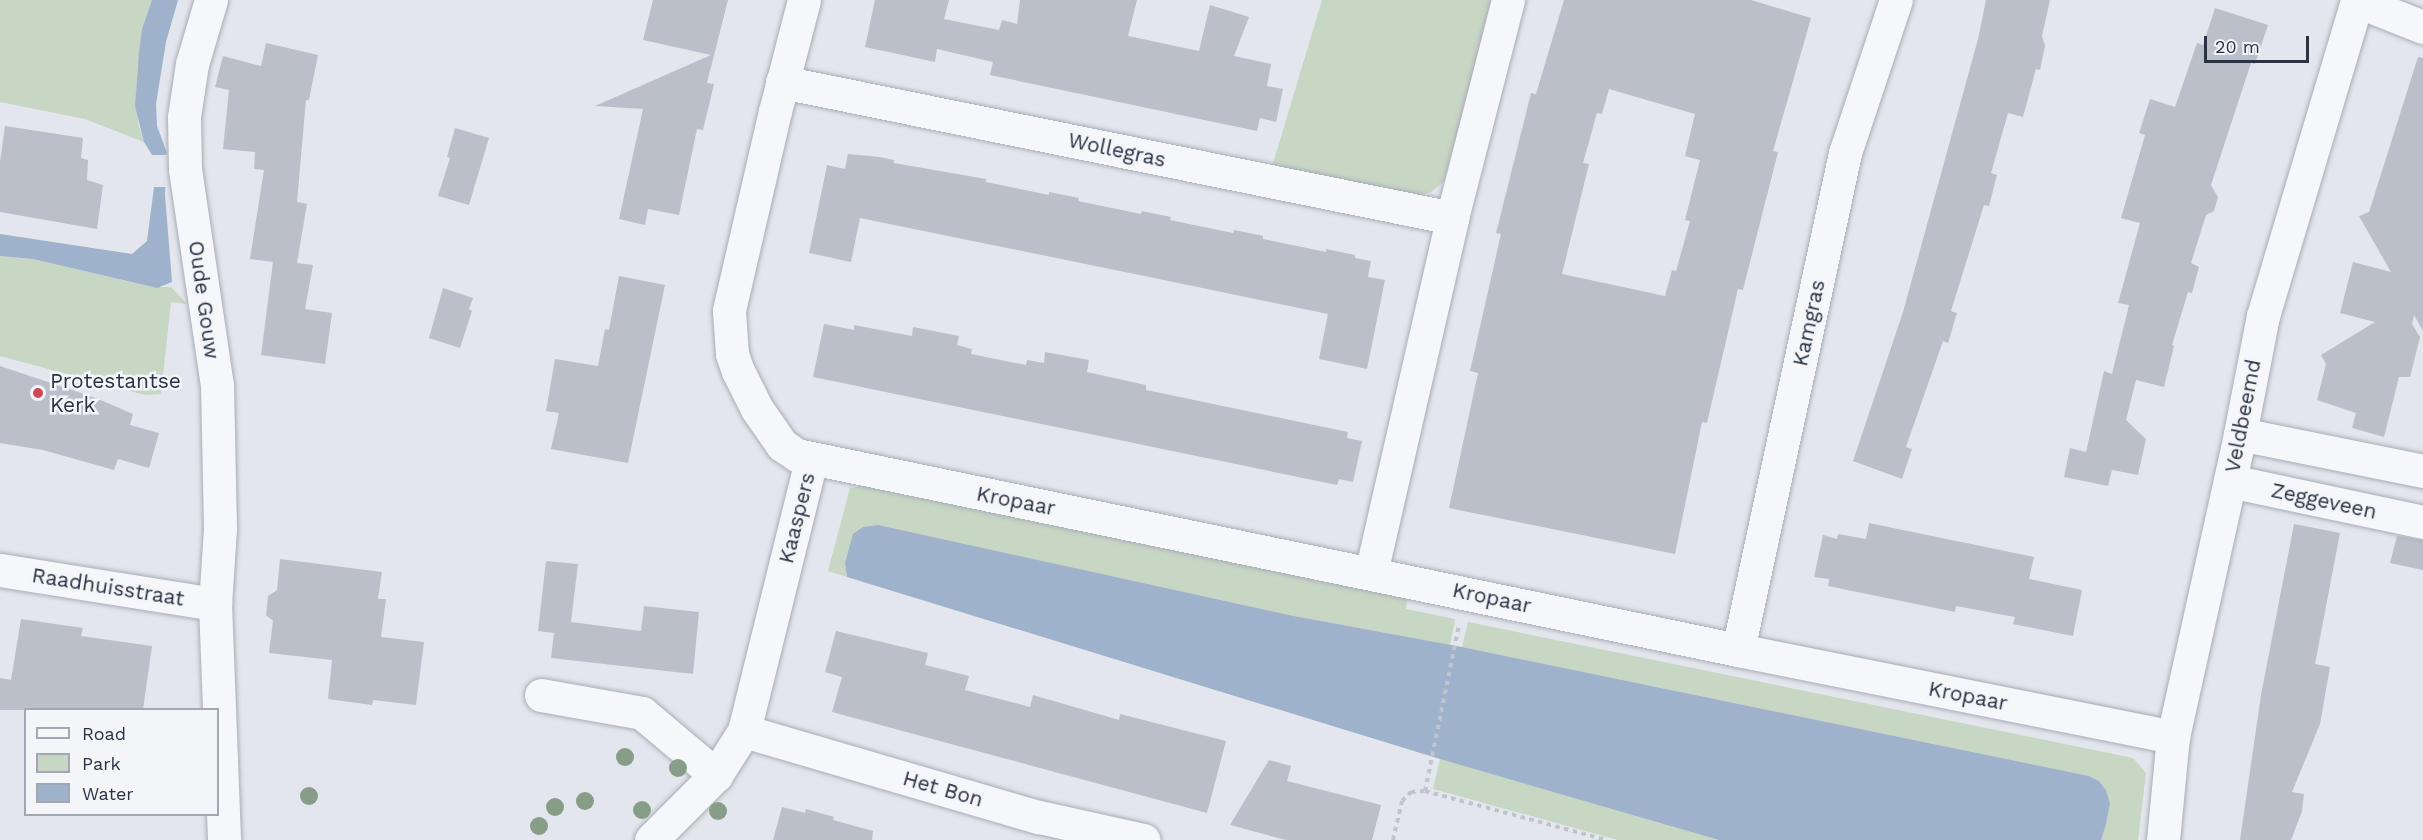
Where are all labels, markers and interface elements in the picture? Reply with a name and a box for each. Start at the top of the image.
scale bar [2207,24,2312,62]
text: 20 m [2215,36,2260,57]
street label: Wollegras [1066,127,1168,173]
street label: Oude Gouw [183,239,225,361]
street label: Kamgras [1788,277,1830,369]
street label: Veldbeemd [2220,357,2266,475]
place label: Protestantse Kerk [50,368,181,418]
marker: Protestantse Kerk [31,386,45,400]
street label: Kaaspers [774,470,820,566]
street label: Zeggeveen [2269,478,2379,524]
street label: Kropaar [974,481,1058,521]
street label: Raadhuisstraat [30,563,186,611]
street label: Kropaar [1450,577,1534,619]
street label: Kropaar [1926,676,2010,716]
legend [24,708,219,816]
text: Road [82,723,126,744]
text: Park [82,753,121,774]
street label: Het Bon [900,766,986,812]
text: Water [82,783,134,804]

